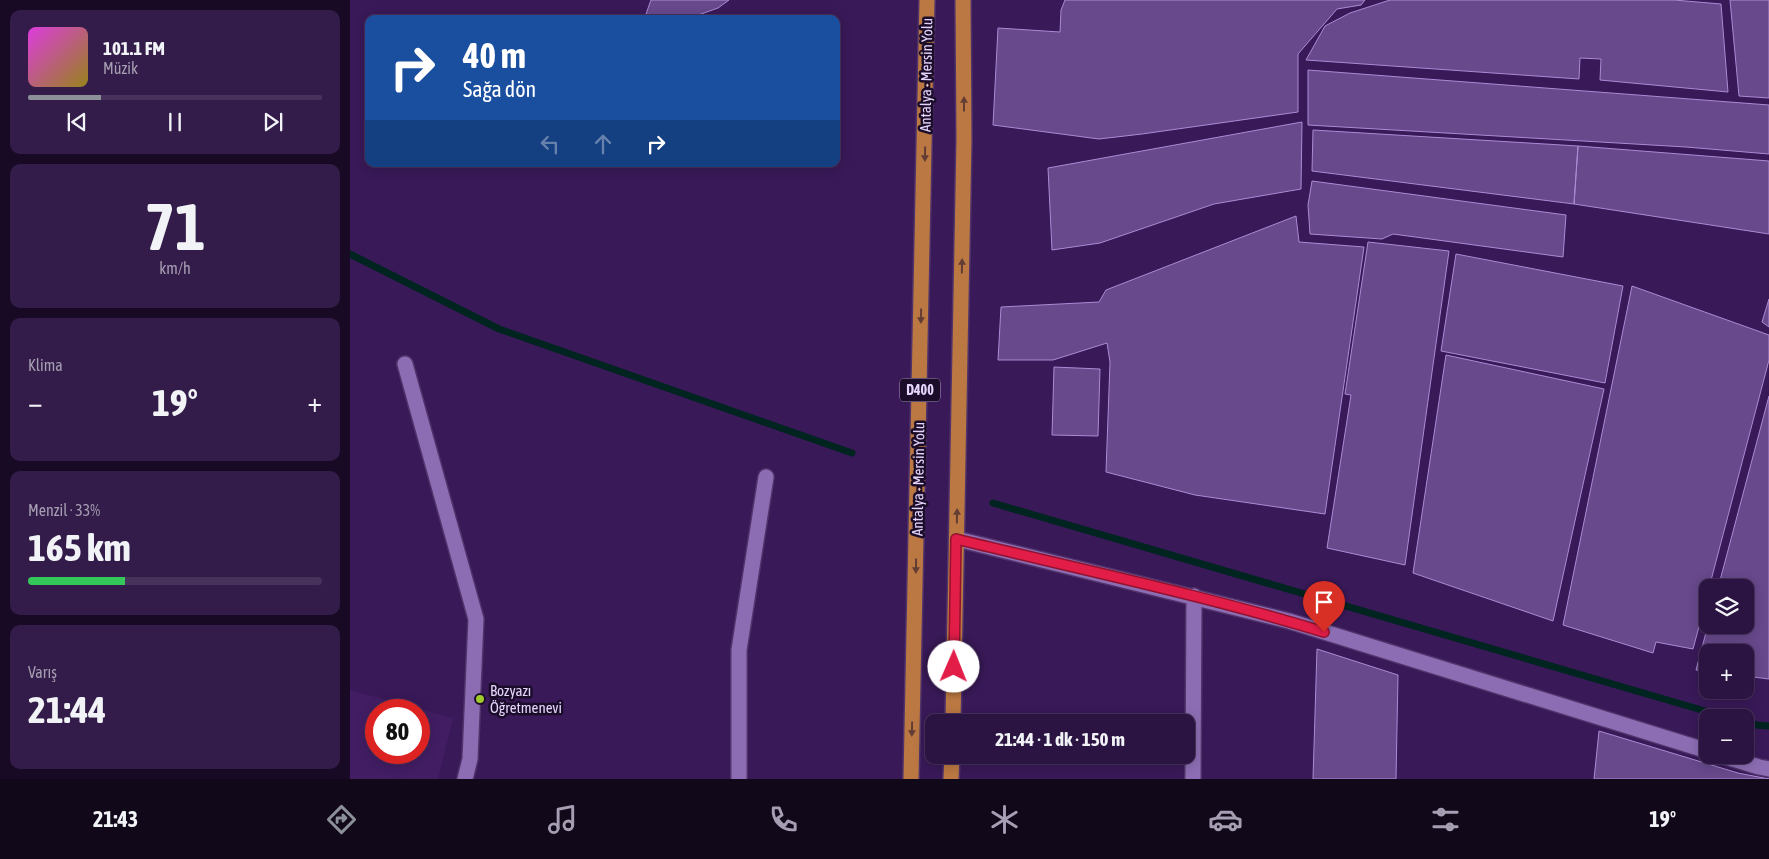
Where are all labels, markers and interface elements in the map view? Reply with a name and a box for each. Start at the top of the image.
street label: Antalya - Mersin Yolu [917,18,935,132]
icon: right [380,35,445,100]
text: 40 m [463,35,526,75]
text: 101.1 FM [103,37,165,59]
text: Müzik [103,59,138,77]
text: Sağa dön [463,76,536,102]
one-way arrow [960,96,968,112]
icon: previous [63,108,91,136]
icon: pause [161,108,189,136]
icon: next [259,108,287,136]
icon: left [536,130,564,158]
icon: ahead [589,130,617,158]
icon: right [642,130,670,158]
one-way arrow [921,146,929,162]
text: 71 [144,189,206,264]
one-way arrow [958,258,966,274]
text: km/h [159,259,191,277]
one-way arrow [917,308,925,324]
text: Klima [28,356,63,374]
road number: D400 [900,378,940,402]
text: 19° [152,381,198,424]
text: − [28,386,43,418]
text: + [307,386,322,418]
street label: Antalya - Mersin Yolu [909,422,927,536]
text: Menzil · 33% [28,501,100,519]
one-way arrow [953,508,961,524]
text: 165 km [28,526,131,569]
one-way arrow [912,558,920,574]
map controls [1699,579,1754,764]
button: layers [1699,579,1754,634]
pin [1303,581,1345,632]
icon: arrive [1310,588,1338,616]
position arrow [927,640,979,692]
button: + [1699,644,1754,699]
text: Varış [28,663,57,681]
place label: Bozyazı Öğretmenevi [490,682,562,716]
text: 21:44 [28,688,106,731]
marker: Bozyazı Öğretmenevi [474,693,486,705]
speed limit sign: 80 [365,699,430,764]
button: − [1699,709,1754,764]
one-way arrow [908,721,916,737]
text: 21:44 · 1 dk · 150 m [995,728,1125,750]
icon: directions [324,802,359,837]
icon: music [545,802,580,837]
icon: phone [766,802,801,837]
icon: climate [987,802,1022,837]
icon: car [1208,802,1243,837]
icon: filters [1428,802,1463,837]
text: 21:43 [93,806,138,832]
text: 19° [1649,806,1676,832]

